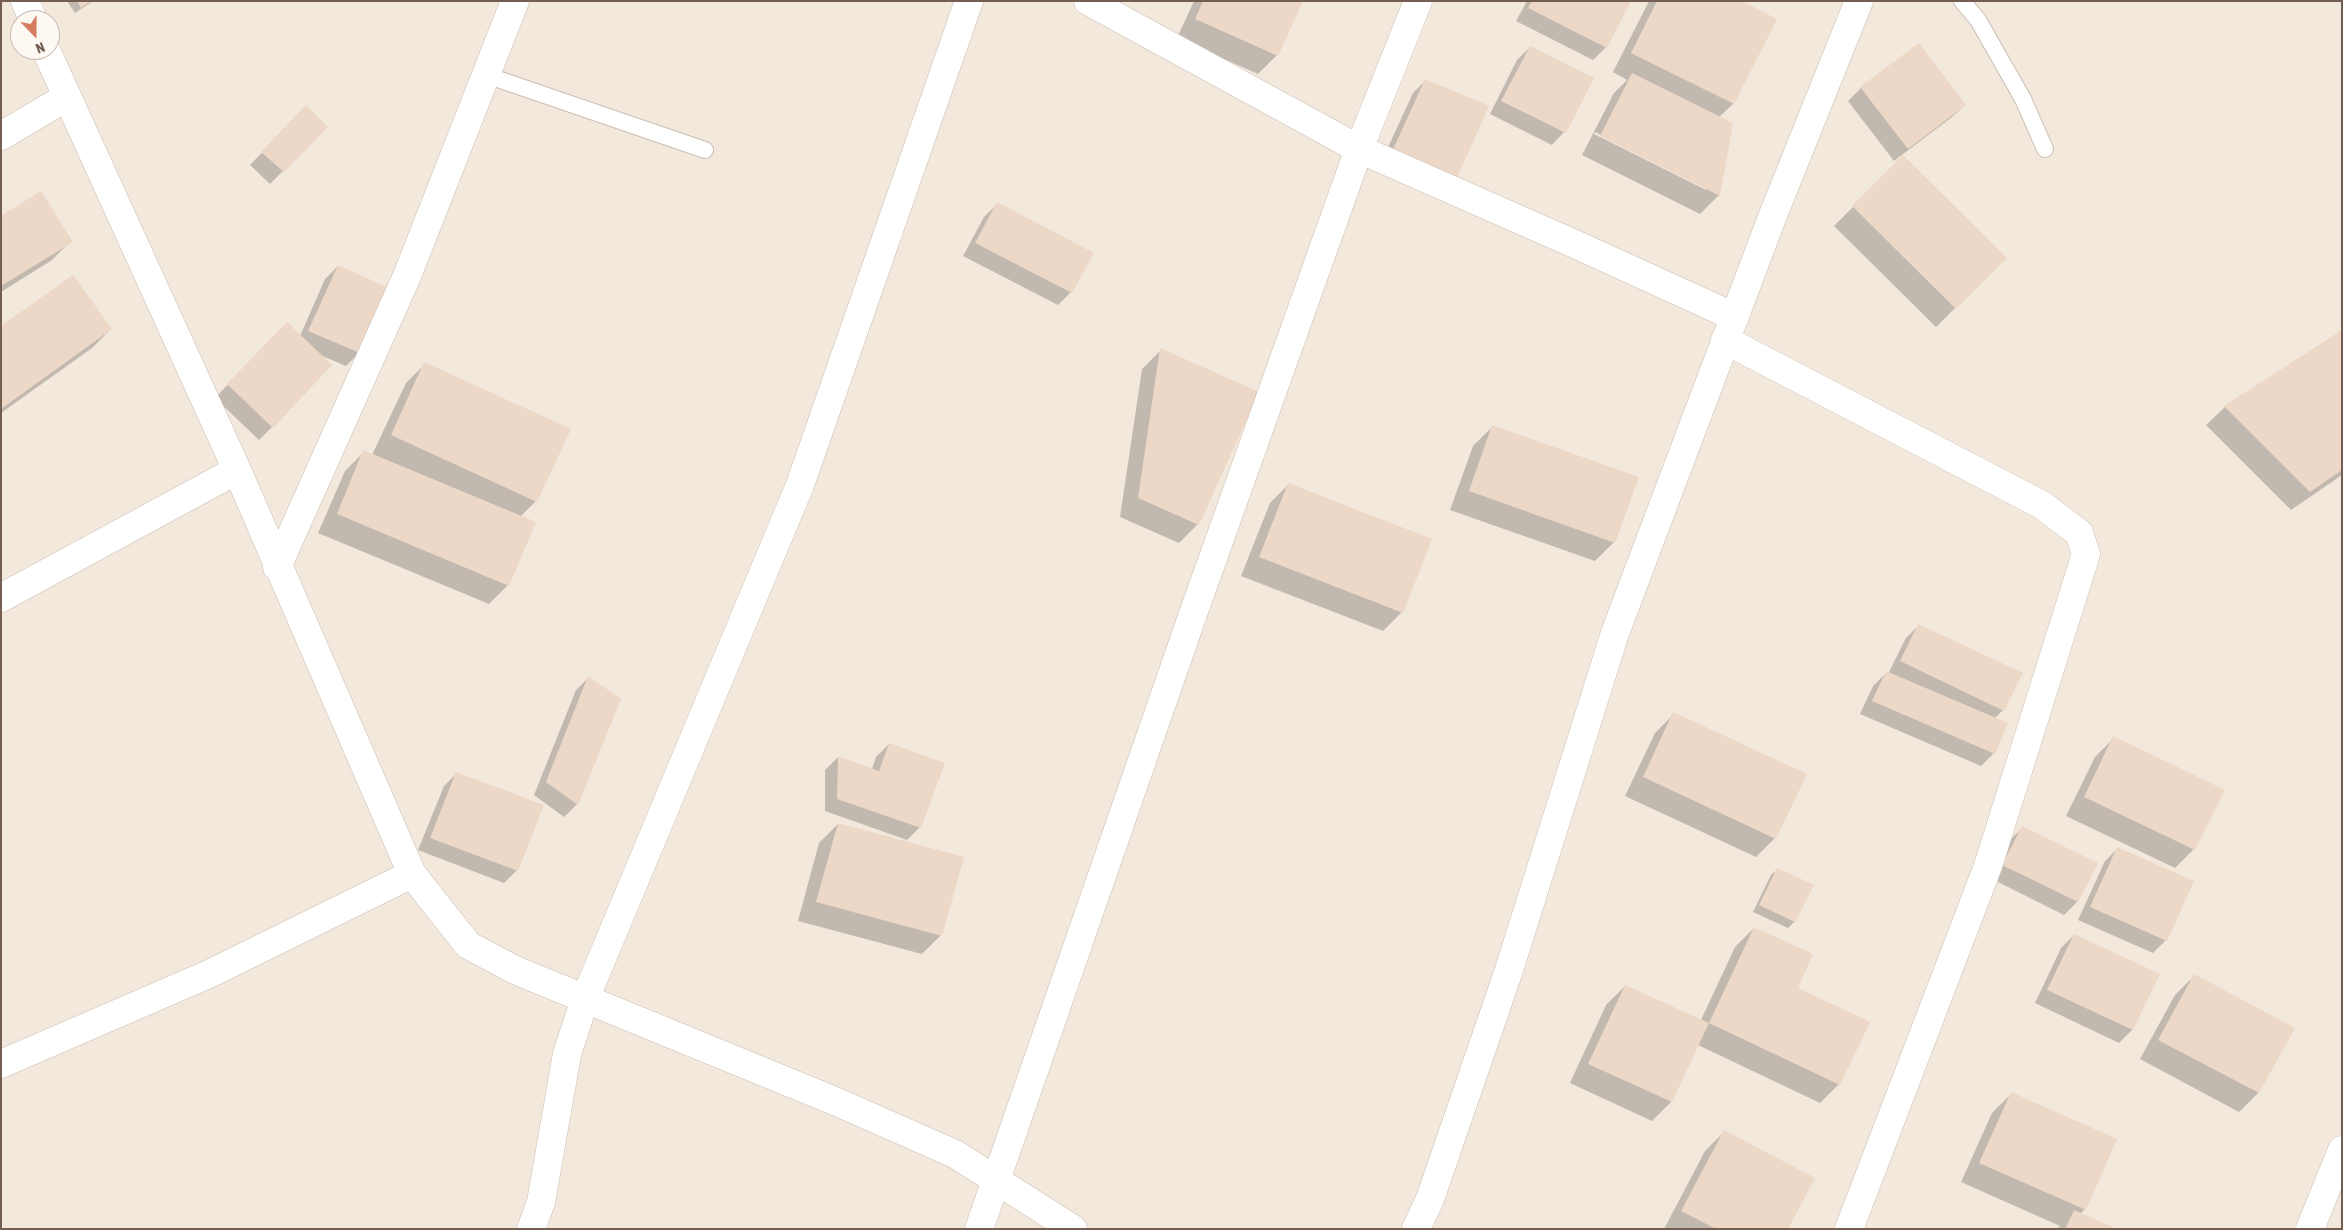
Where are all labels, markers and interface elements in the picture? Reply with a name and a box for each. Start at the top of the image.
north arrow [10,10,60,60]
text: N [33,39,47,57]

